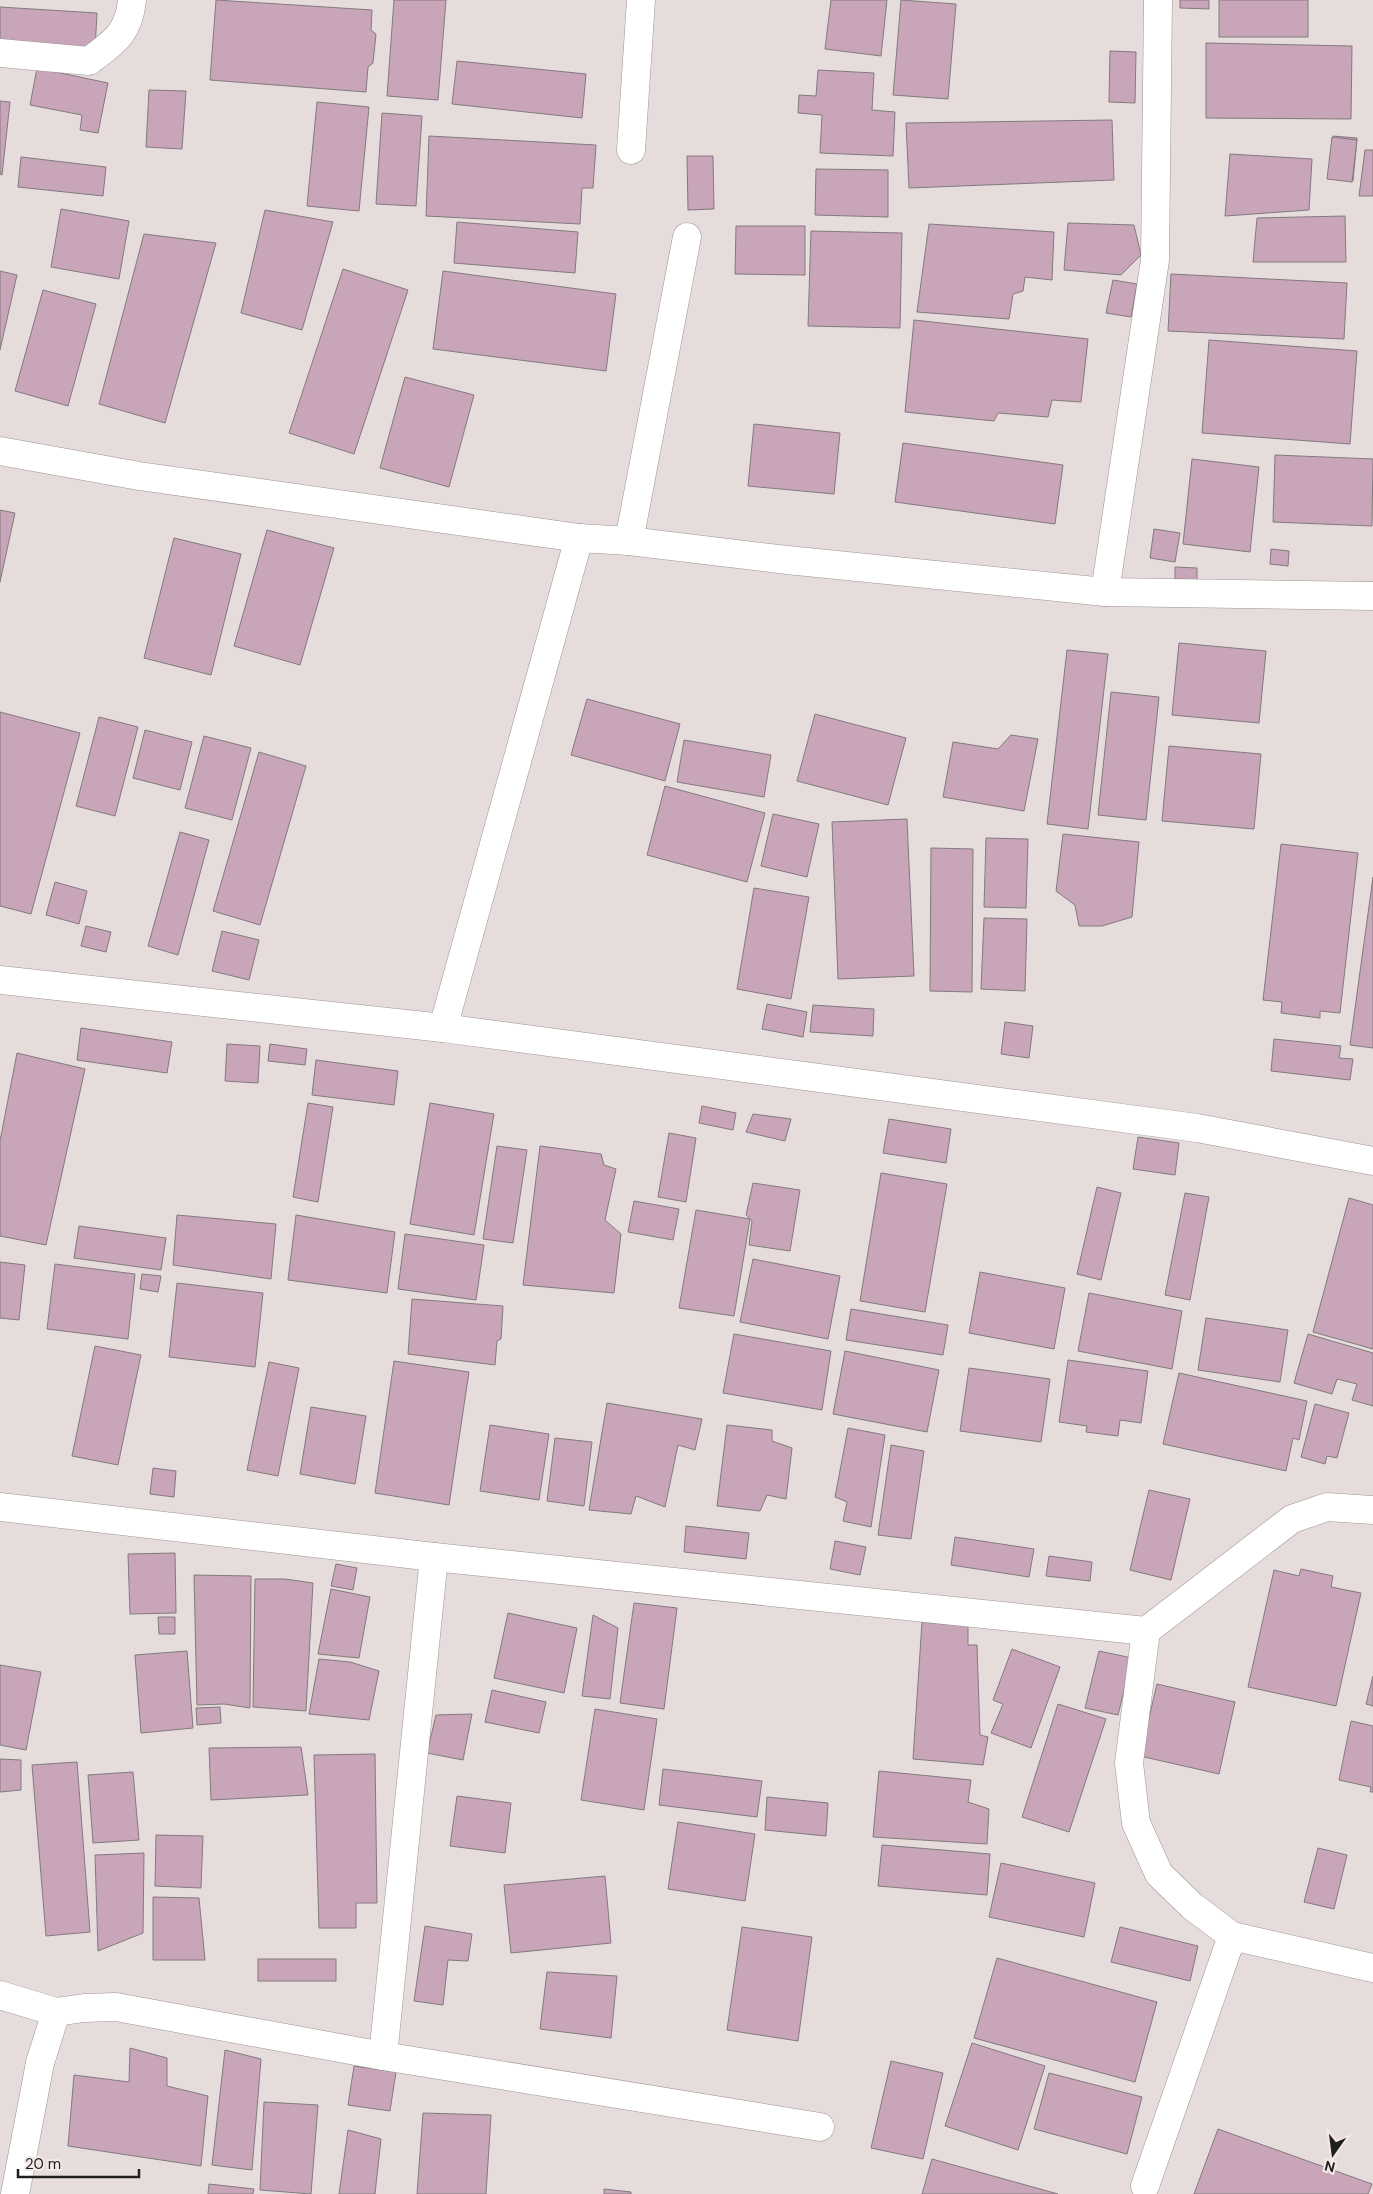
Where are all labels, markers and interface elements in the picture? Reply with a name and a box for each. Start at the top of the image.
north arrow [1308,2129,1358,2179]
scale bar [18,2146,139,2178]
text: 20 m [25,2154,61,2174]
text: N [1323,2157,1337,2177]

